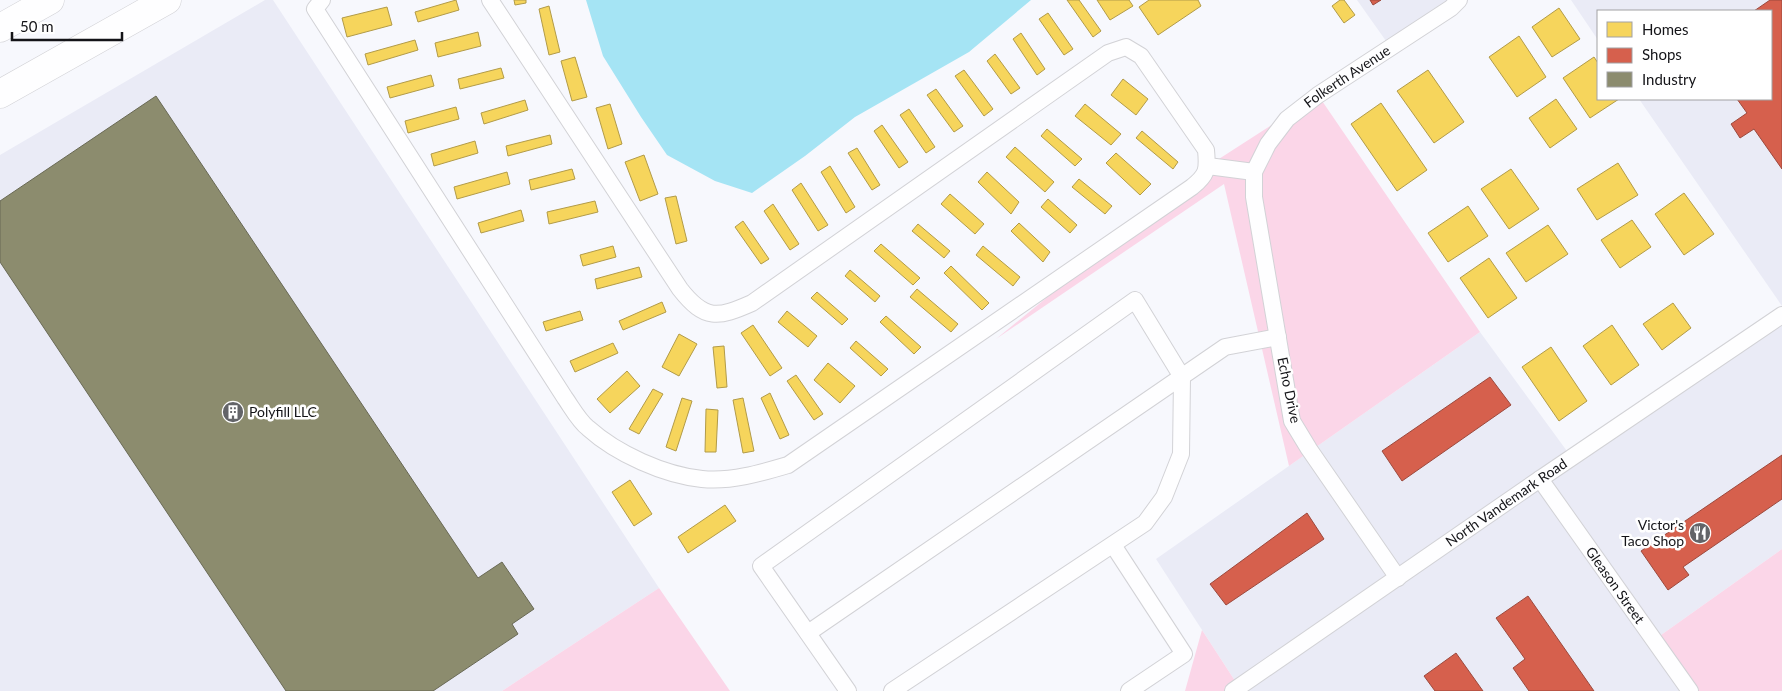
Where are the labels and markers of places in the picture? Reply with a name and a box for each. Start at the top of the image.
building icon: Polyfill LLC [221,400,245,424]
place label: Polyfill LLC [249,403,318,420]
place label: Victor's Taco Shop [1621,516,1684,549]
restaurant icon: Victor's Taco Shop [1688,521,1712,545]

